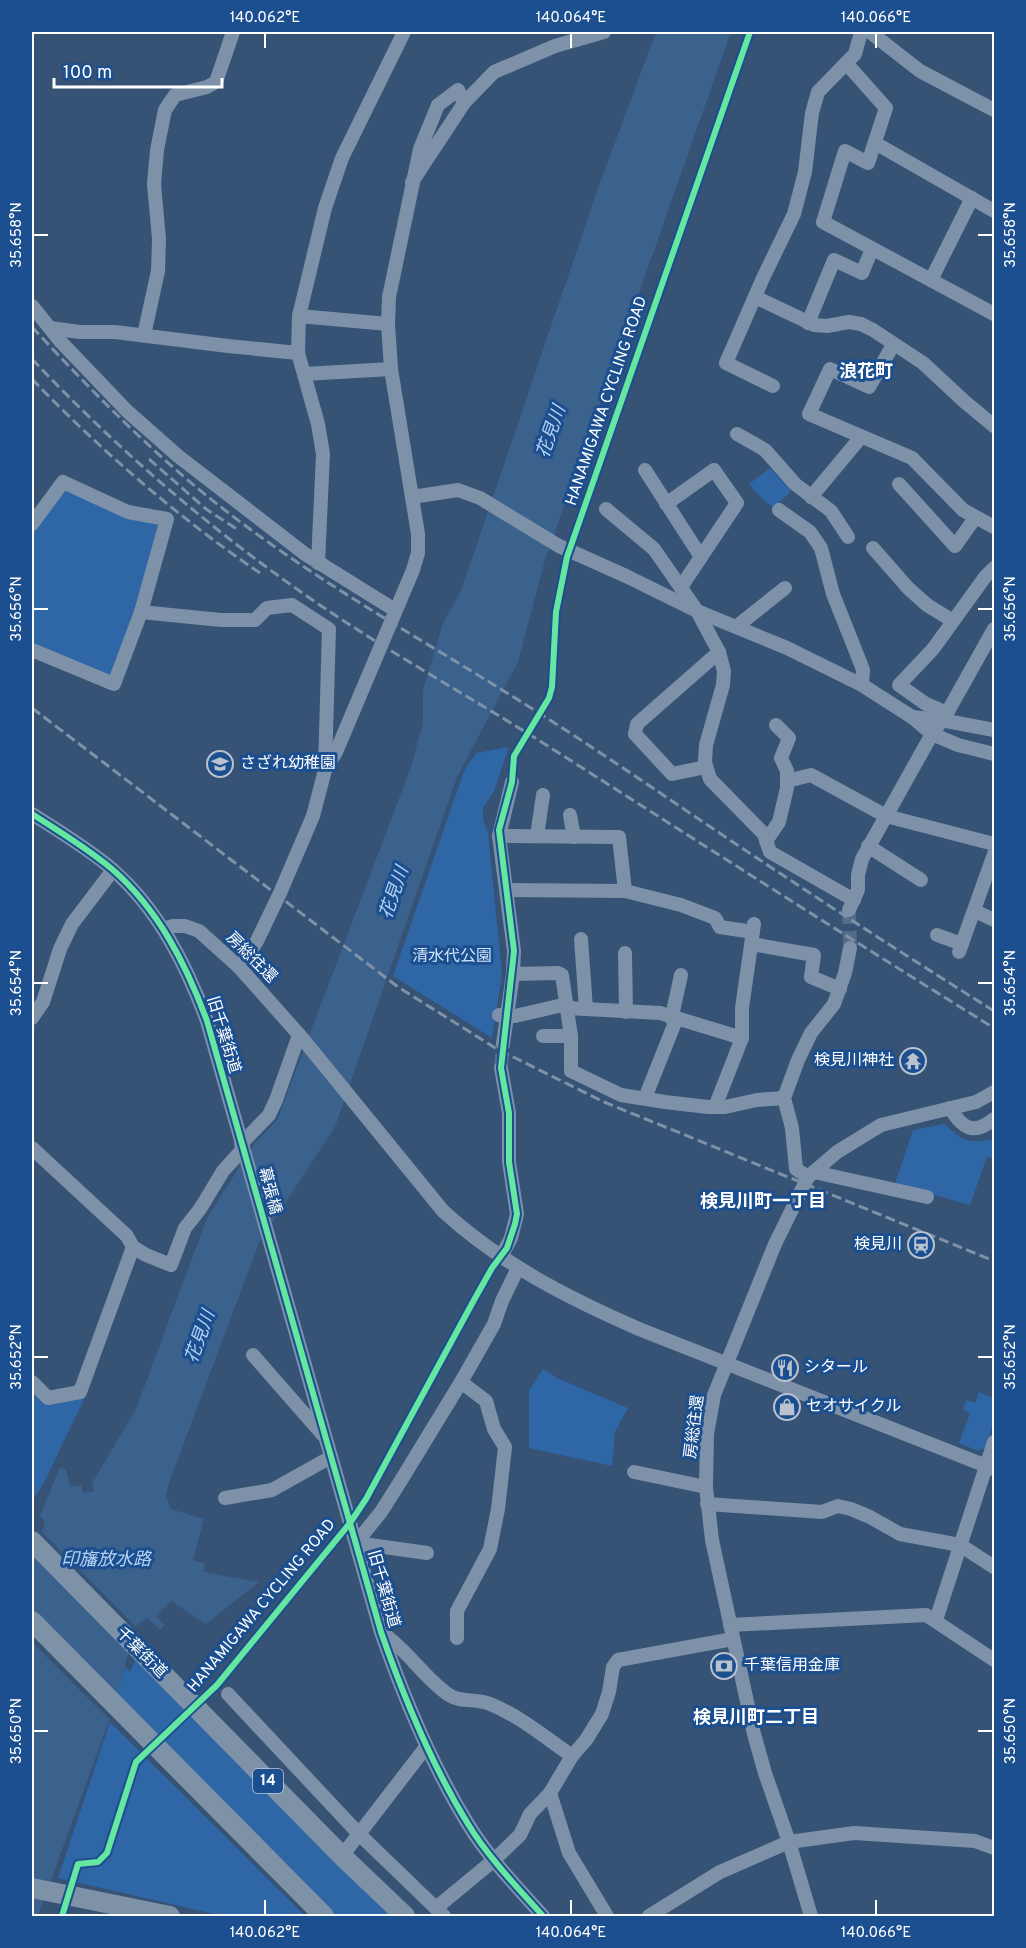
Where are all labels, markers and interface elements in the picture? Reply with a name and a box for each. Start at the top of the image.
text: 140.062°E [230,9,300,28]
text: 140.064°E [536,9,606,28]
text: 140.066°E [841,9,911,28]
scale bar [54,51,222,89]
text: 100 m [63,62,112,85]
text: 35.658°N [8,202,27,268]
text: 35.658°N [1002,202,1021,268]
street label: HANAMIGAWA CYCLING ROAD [562,294,652,508]
district label: 浪花町 [839,361,893,384]
water label: 花見川 [532,401,572,461]
text: 35.656°N [8,576,27,642]
text: 35.656°N [1002,576,1021,642]
school or university icon: さざれ幼稚園 [205,749,235,779]
place label: さざれ幼稚園 [240,754,336,774]
water label: 花見川 [375,862,415,922]
street label: 房総往還 [221,928,281,988]
park label: 清水代公園 [412,947,492,967]
text: 35.654°N [8,950,27,1016]
text: 35.654°N [1002,950,1021,1016]
street label: 旧千葉街道 [202,994,244,1076]
temple icon: 検見川神社 [898,1046,928,1076]
place label: 検見川神社 [814,1051,894,1071]
street label: 幕張橋 [253,1165,285,1217]
district label: 検見川町一丁目 [700,1191,826,1214]
station icon: 検見川 [906,1230,936,1260]
place label: 検見川 [854,1235,902,1255]
water label: 花見川 [181,1306,222,1366]
text: 35.652°N [8,1324,27,1390]
text: 35.652°N [1002,1324,1021,1390]
restaurant icon: シタール [770,1353,800,1383]
place label: シタール [804,1358,868,1378]
shop icon: セオサイクル [772,1392,802,1422]
street label: 房総往還 [681,1394,709,1460]
place label: セオサイクル [806,1397,901,1417]
street label: HANAMIGAWA CYCLING ROAD [184,1515,340,1697]
street label: 旧千葉街道 [362,1548,404,1630]
water label: 印旛放水路 [61,1549,153,1572]
street label: 千葉街道 [111,1623,171,1683]
bank icon: 千葉信用金庫 [709,1651,739,1681]
place label: 千葉信用金庫 [744,1656,840,1676]
text: 35.650°N [8,1698,27,1764]
text: 35.650°N [1002,1698,1021,1764]
district label: 検見川町二丁目 [693,1707,819,1730]
road number: 14 [253,1769,283,1793]
text: 140.062°E [230,1924,300,1943]
text: 140.064°E [536,1924,606,1943]
text: 140.066°E [841,1924,911,1943]

